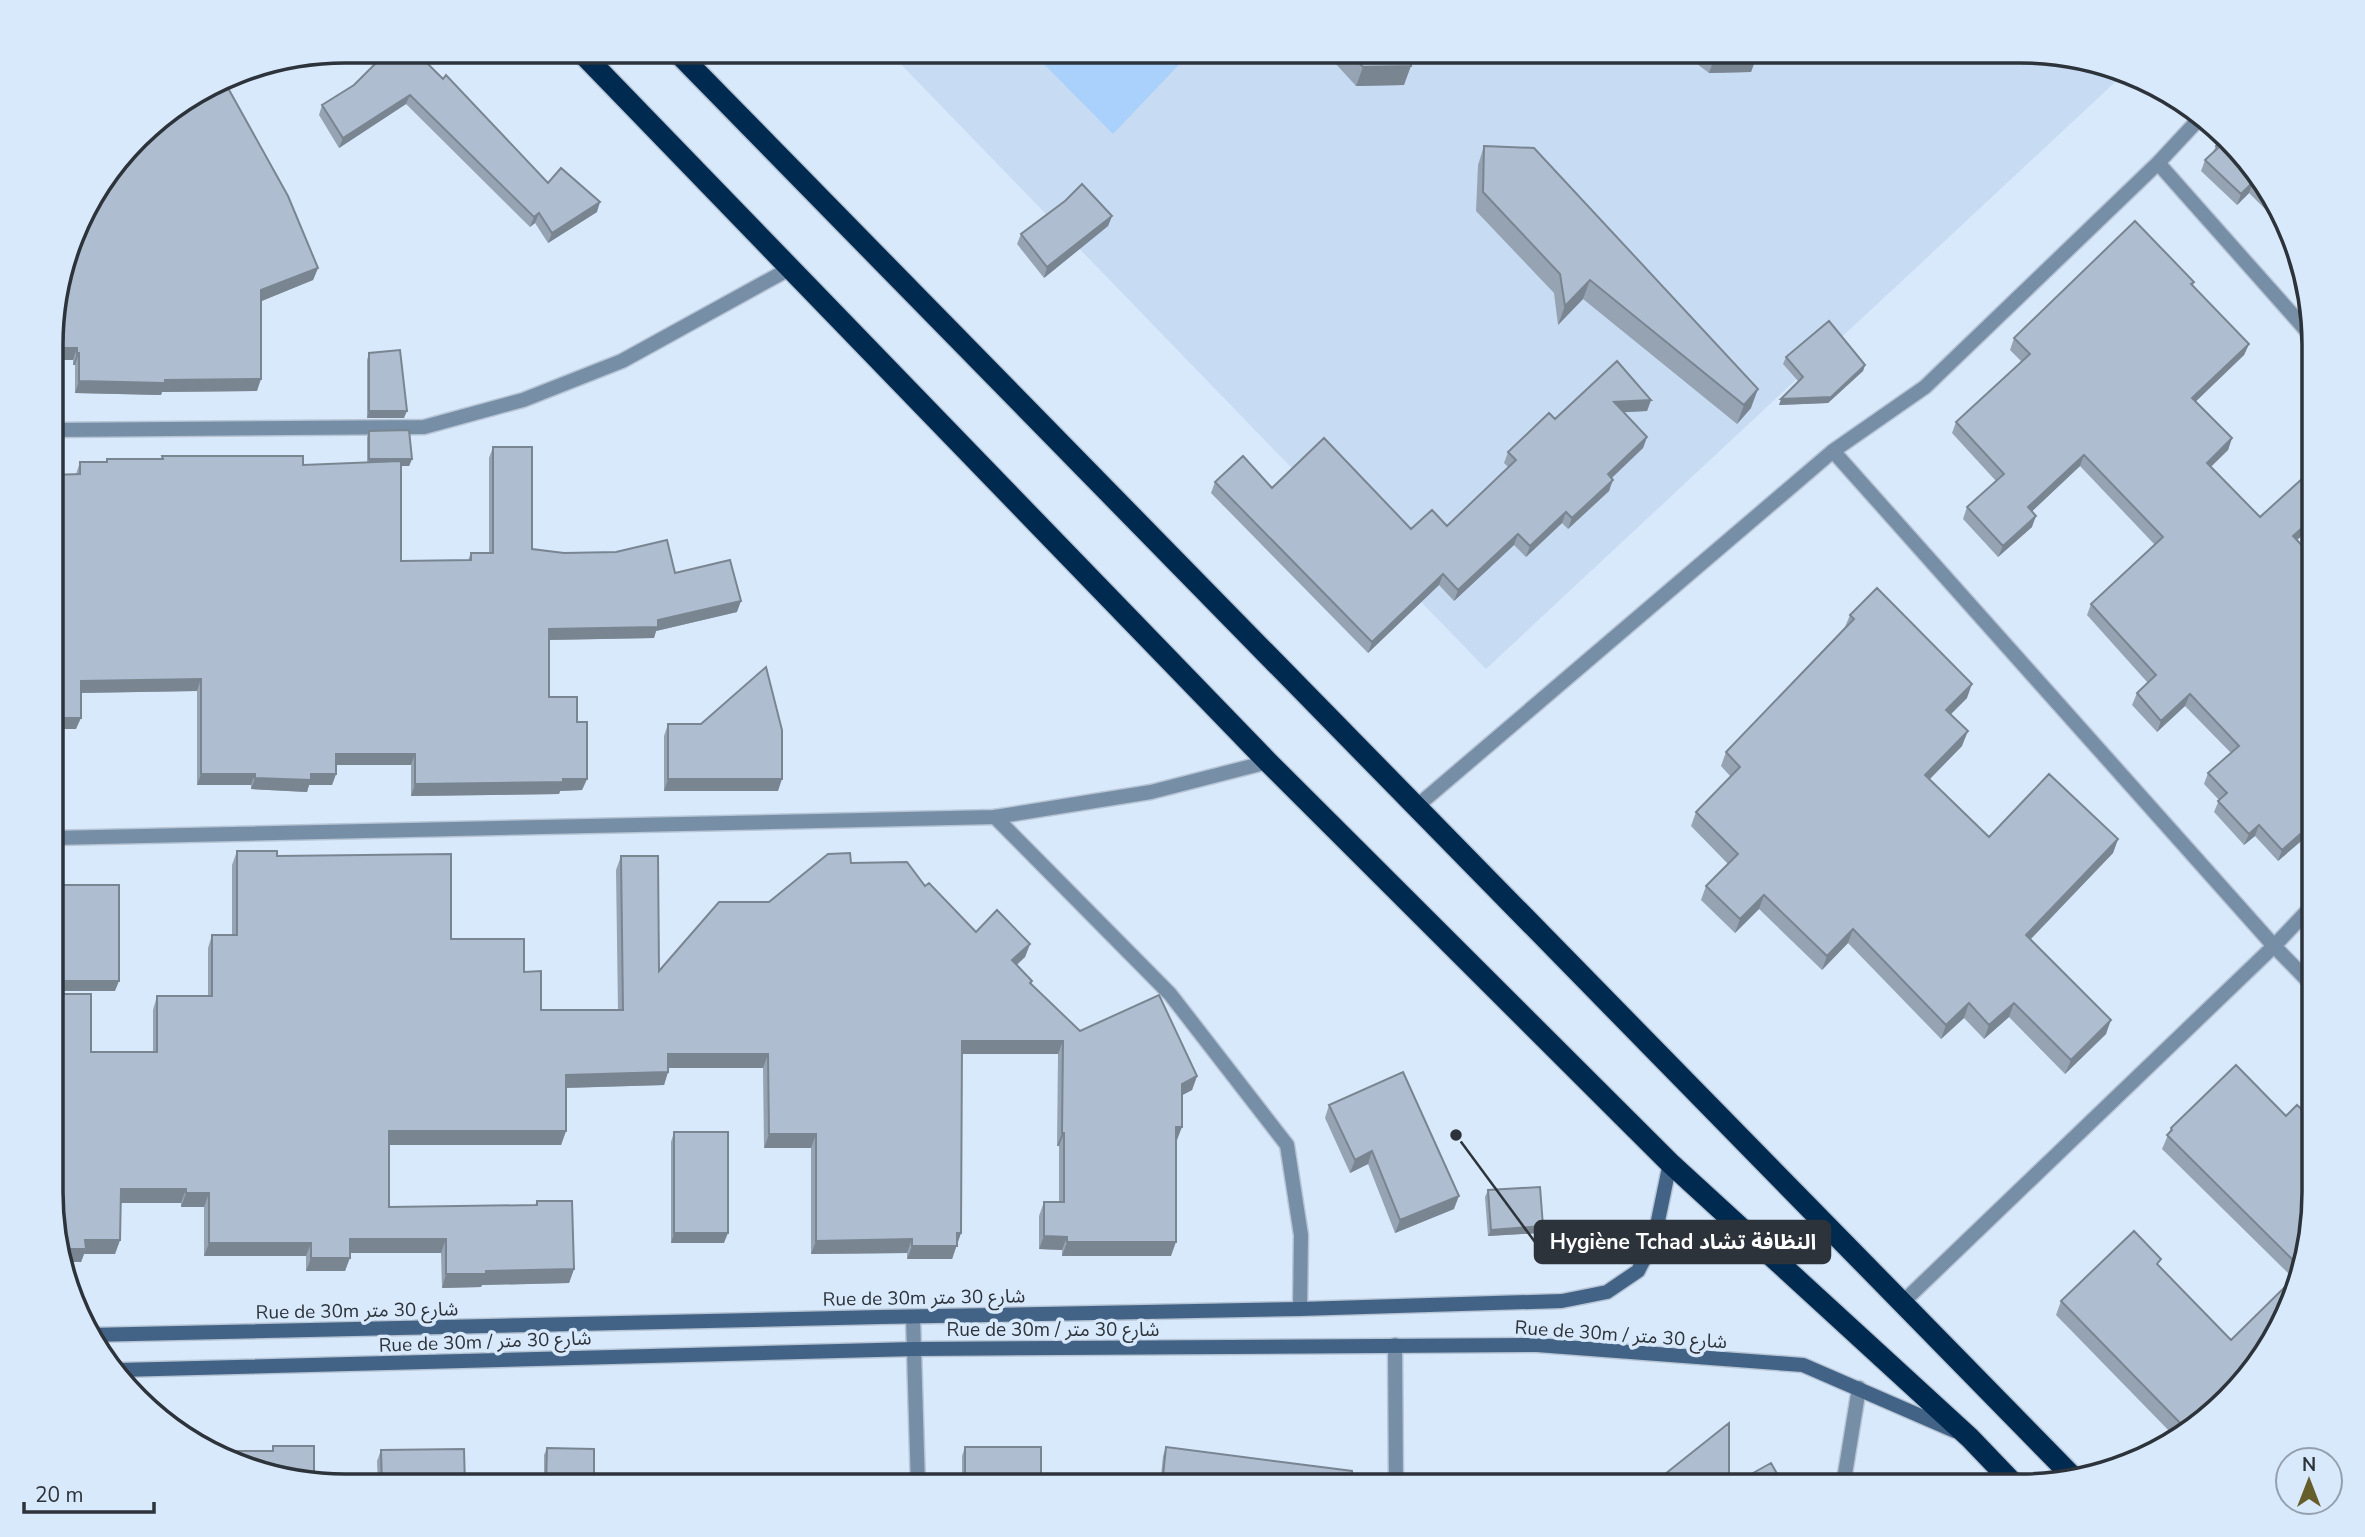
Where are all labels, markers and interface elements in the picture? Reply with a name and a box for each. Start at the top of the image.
callout: Hygiène Tchad النظافة تشاد [1535,1221,1830,1263]
text: Hygiène Tchad النظافة تشاد [1550,1228,1816,1256]
street label: Rue de 30m شارع 30 متر [823,1283,1026,1313]
street label: Rue de 30m شارع 30 متر [256,1296,459,1326]
street label: Rue de 30m / شارع 30 متر [1514,1315,1728,1355]
street label: Rue de 30m / شارع 30 متر [947,1317,1159,1343]
street label: Rue de 30m / شارع 30 متر [378,1325,592,1359]
north arrow [2274,1446,2344,1516]
text: N [2302,1452,2316,1478]
scale bar [24,1470,154,1514]
text: 20 m [35,1481,84,1509]

